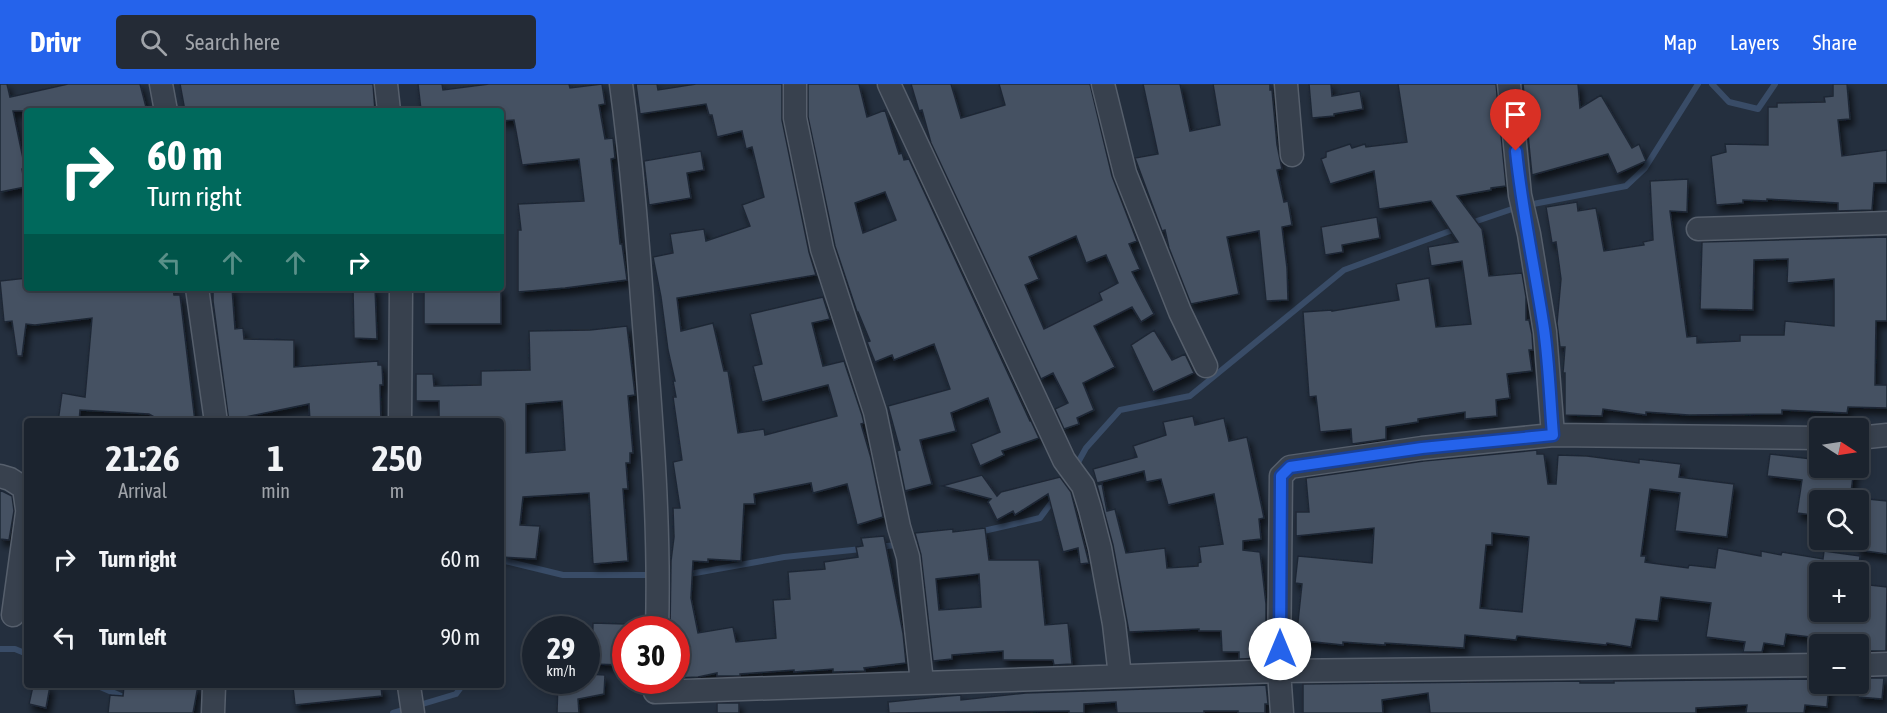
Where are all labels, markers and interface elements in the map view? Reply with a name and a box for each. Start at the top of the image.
search box [116,15,536,69]
text: Drivr [30,26,80,58]
icon: search [137,26,170,59]
text: Search here [185,29,280,55]
text: Map [1663,30,1697,54]
text: Layers [1730,30,1780,54]
text: Share [1813,30,1857,54]
pin [1490,89,1541,151]
icon: arrive [1499,98,1532,131]
text: 60 m [147,131,222,179]
icon: right [48,132,126,210]
text: Turn right [147,181,242,212]
icon: left [153,246,186,279]
icon: ahead [216,246,249,279]
icon: ahead [279,246,312,279]
icon: right [342,246,375,279]
north arrow [1809,418,1869,478]
map controls [1809,418,1869,694]
text: 21:26 [106,437,180,479]
text: 1 [267,437,284,479]
text: 250 [372,437,422,479]
text: Arrival [118,479,167,502]
text: min [261,479,290,502]
text: m [390,479,404,502]
button: search [1809,490,1869,550]
icon: right [48,543,81,576]
text: Turn right [99,546,176,572]
text: 60 m [440,546,480,572]
button: + [1809,562,1869,622]
speed limit sign: 30 [612,616,690,694]
position arrow [1248,617,1312,681]
icon: left [48,621,81,654]
text: Turn left [99,624,166,650]
text: 90 m [440,624,480,650]
text: 29 [547,631,575,665]
button: − [1809,634,1869,694]
text: km/h [546,662,576,679]

